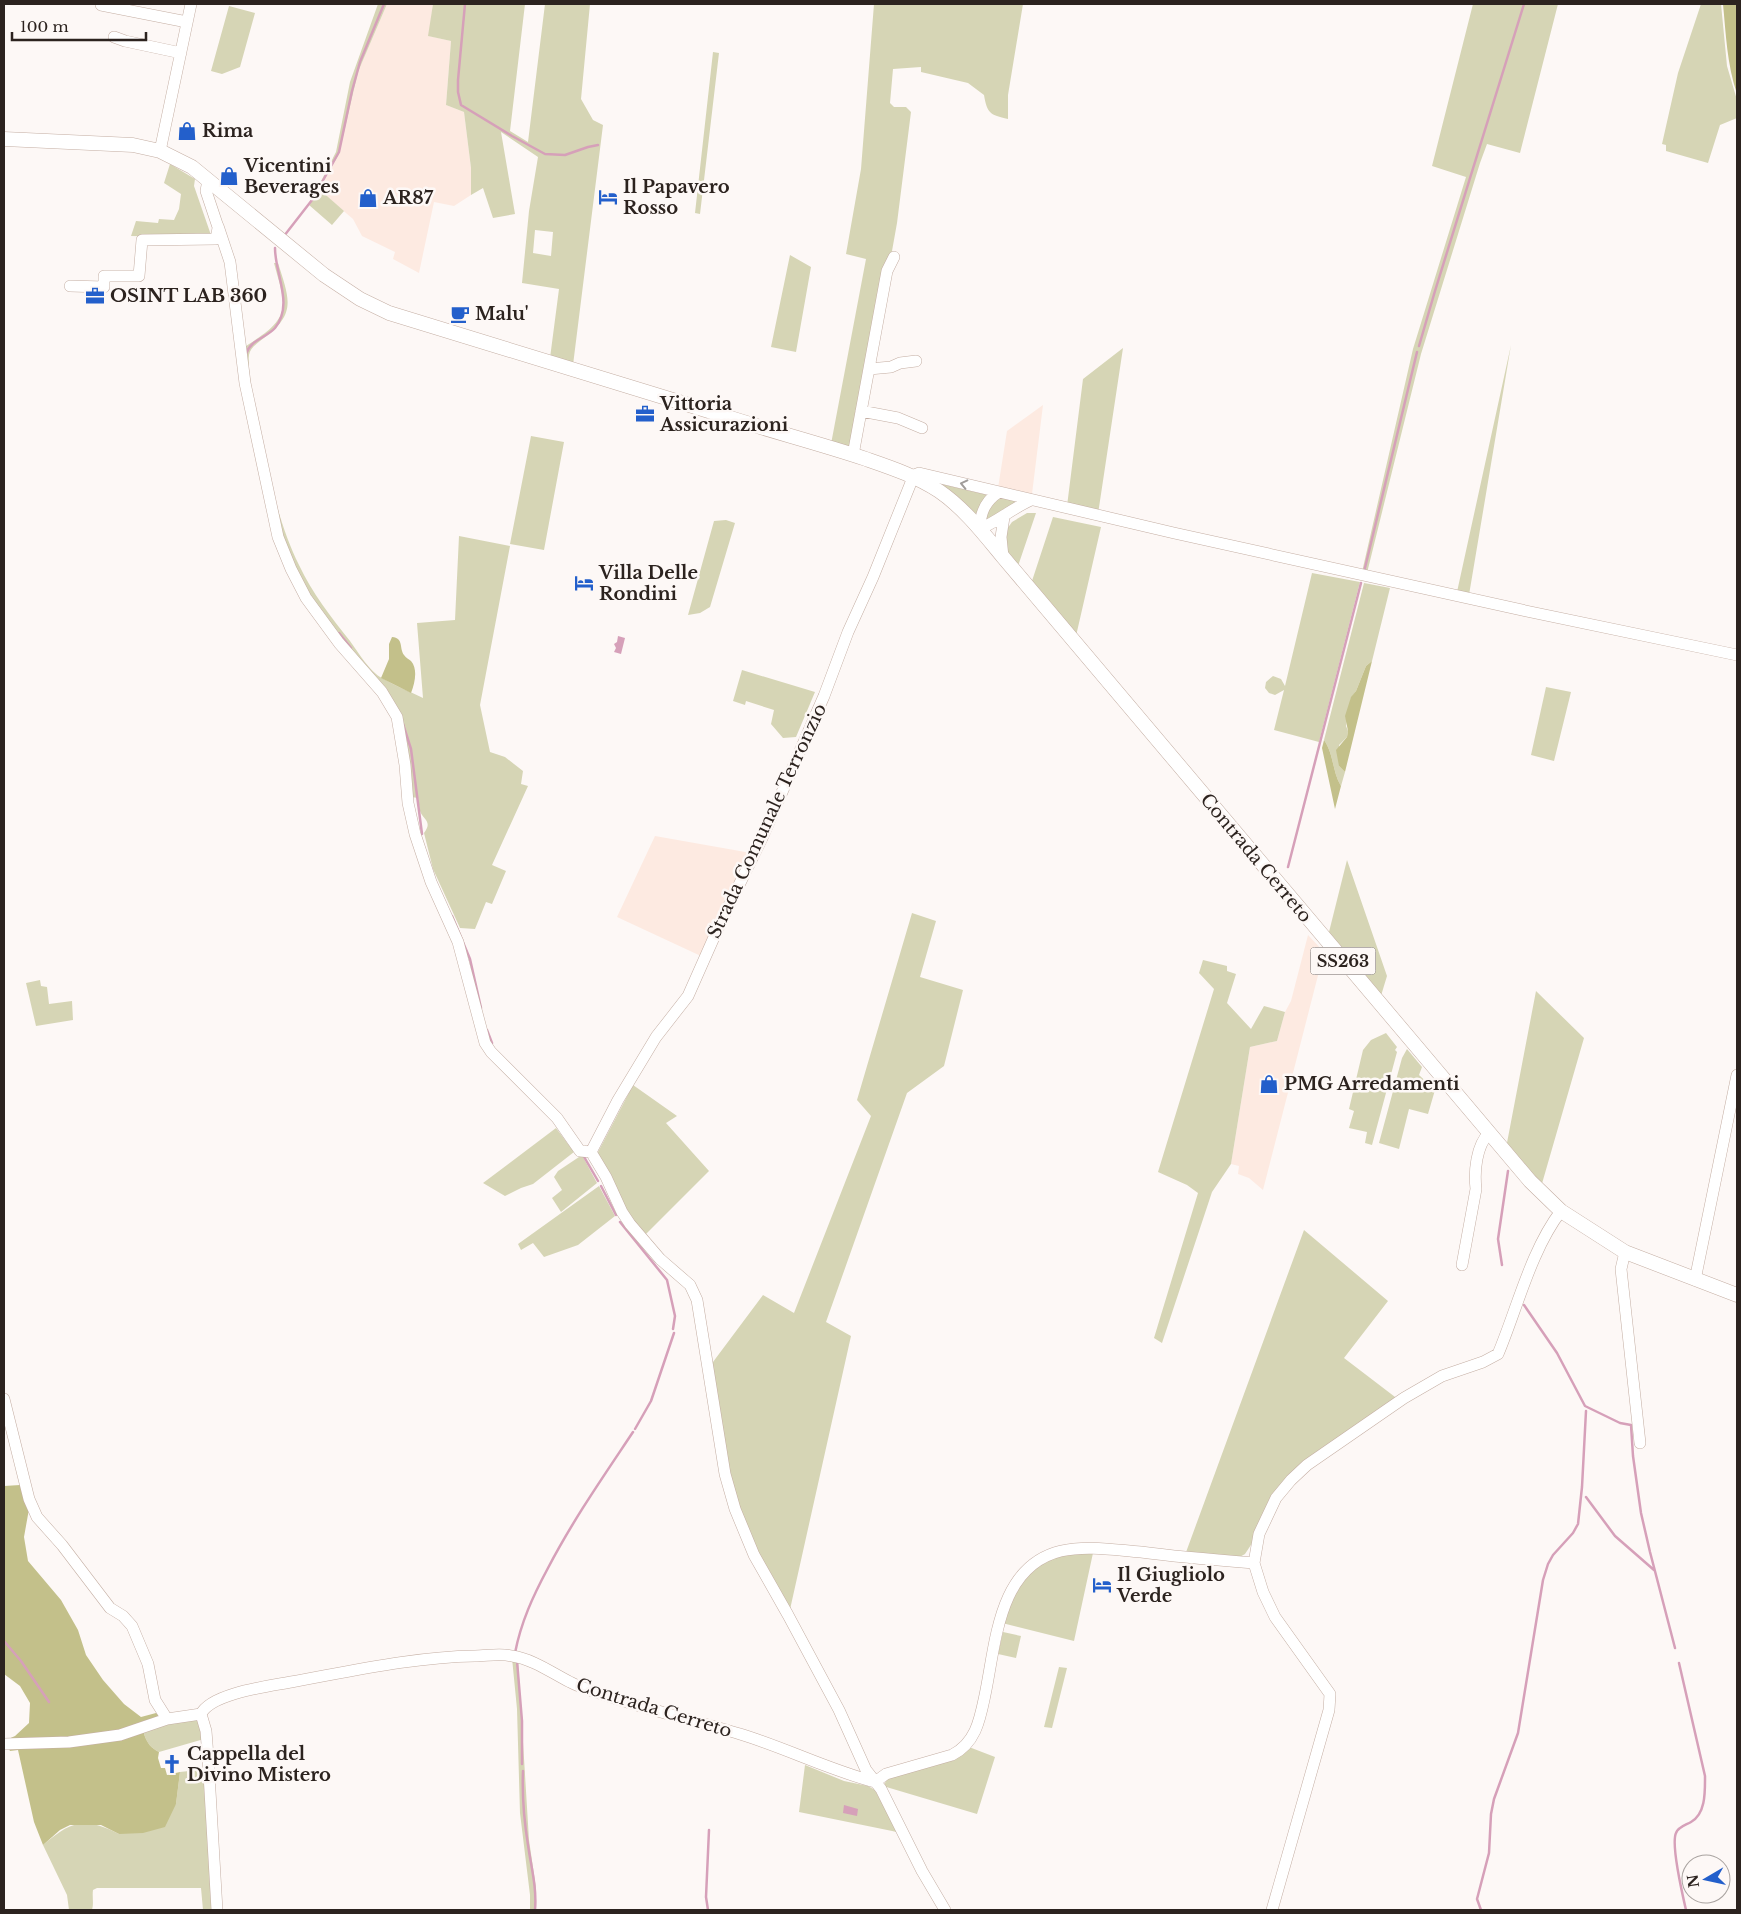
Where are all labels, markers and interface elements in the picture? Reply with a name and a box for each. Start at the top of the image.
scale bar [12,10,146,42]
text: 100 m [20,17,69,36]
shop icon: Rima [176,120,198,142]
place label: Rima [202,120,254,142]
place label: Vicentini Beverages [243,155,339,198]
shop icon: Vicentini Beverages [218,165,240,187]
place label: Il Papavero Rosso [623,176,730,219]
hotel icon: Il Papavero Rosso [597,186,619,208]
shop icon: AR87 [357,187,379,209]
place label: AR87 [382,187,434,209]
office icon: OSINT LAB 360 [84,285,106,307]
place label: OSINT LAB 360 [110,285,267,307]
cafe icon: Malu' [449,303,471,325]
place label: Malu' [475,303,529,325]
place label: Vittoria Assicurazioni [659,393,789,436]
office icon: Vittoria Assicurazioni [634,403,656,425]
one-way arrow [959,479,968,490]
place label: Villa Delle Rondini [598,562,698,605]
hotel icon: Villa Delle Rondini [573,572,595,594]
street label: Strada Comunale Terronzio [703,700,831,942]
street label: Contrada Cerreto [1196,789,1316,927]
road number: SS263 [1310,948,1376,974]
shop icon: PMG Arredamenti [1258,1073,1280,1095]
place label: PMG Arredamenti [1284,1073,1460,1095]
place label: Il Giugliolo Verde [1116,1564,1225,1607]
hotel icon: Il Giugliolo Verde [1091,1574,1113,1596]
street label: Contrada Cerreto [573,1674,735,1742]
place label: Cappella del Divino Mistero [187,1743,331,1786]
church icon: Cappella del Divino Mistero [161,1753,183,1775]
north arrow [1681,1854,1731,1904]
text: N [1683,1873,1703,1889]

